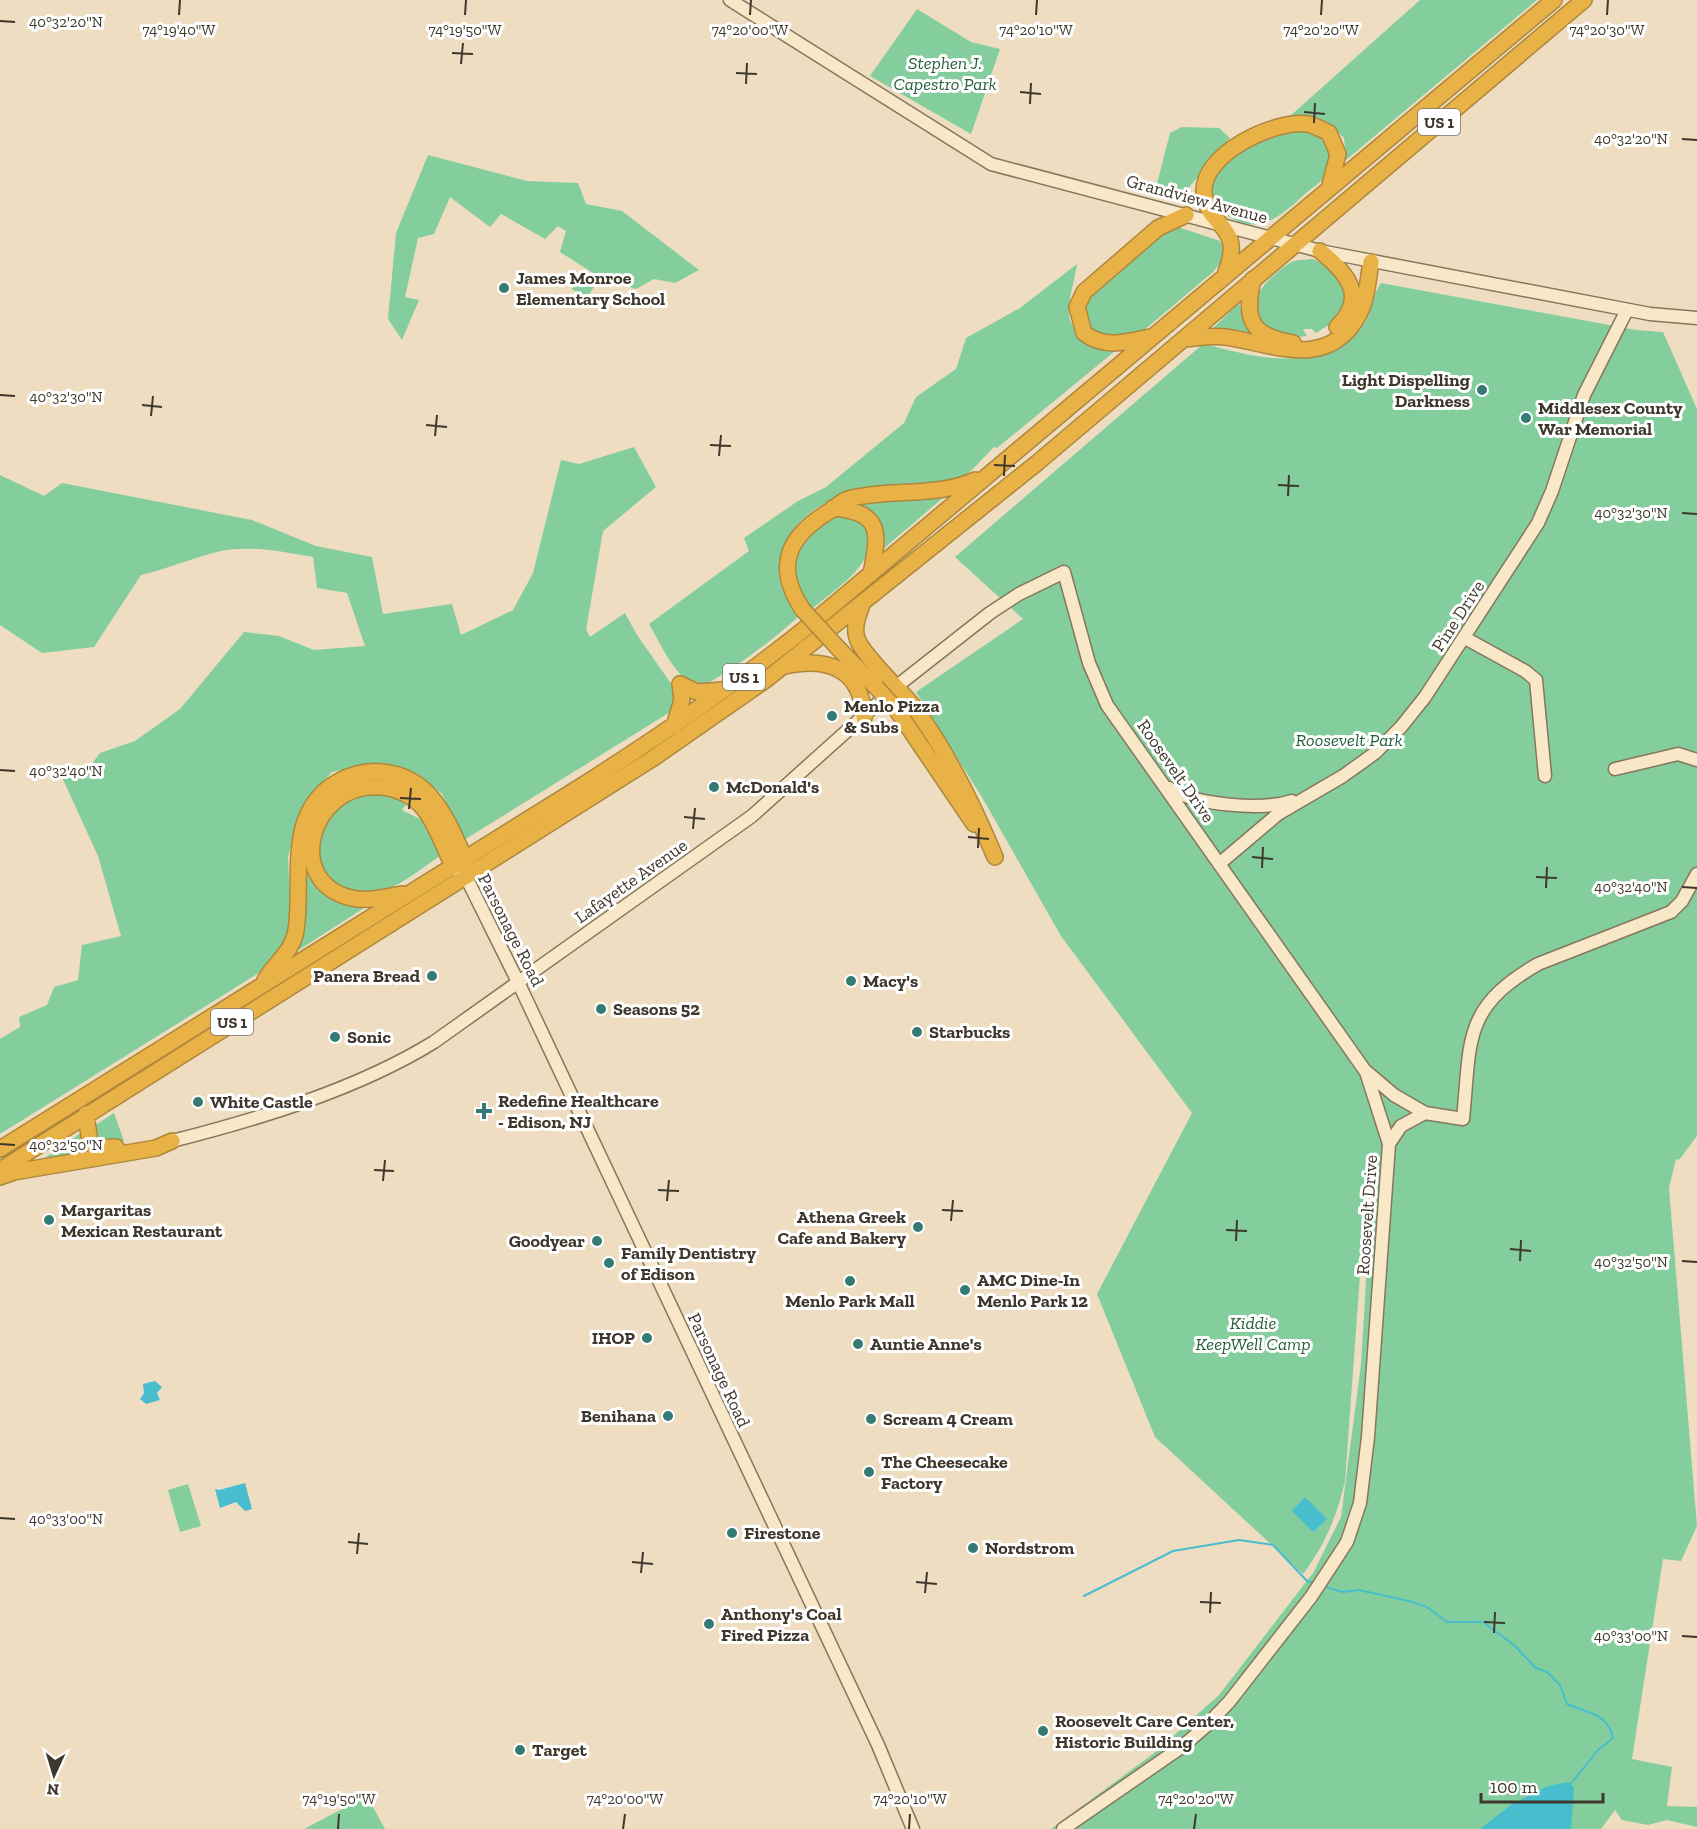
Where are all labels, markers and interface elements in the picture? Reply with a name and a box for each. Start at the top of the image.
text: 40°32'20"N [29,13,103,31]
text: 74°19'40"W [143,21,215,39]
text: 74°19'50"W [429,21,501,39]
text: 74°20'00"W [712,21,788,39]
text: 74°20'10"W [999,21,1073,39]
text: 74°20'20"W [1283,21,1359,39]
text: 74°20'30"W [1569,21,1645,39]
park label: Stephen J. Capestro Park [893,52,997,95]
road number: US 1 [1418,109,1460,135]
text: 40°32'20"N [1594,130,1668,148]
street label: Grandview Avenue [1124,170,1270,228]
place label: James Monroe Elementary School [516,267,665,310]
marker: James Monroe Elementary School [497,281,511,295]
place label: Light Dispelling Darkness [1342,369,1470,412]
marker: Light Dispelling Darkness [1475,383,1489,397]
text: 40°32'30"N [29,388,103,406]
place label: Middlesex County War Memorial [1538,397,1683,440]
marker: Middlesex County War Memorial [1519,411,1533,425]
text: 40°32'30"N [1594,504,1668,522]
street label: Pine Drive [1427,576,1489,656]
road number: US 1 [723,664,765,690]
place label: Menlo Pizza & Subs [844,695,940,738]
marker: Menlo Pizza & Subs [825,709,839,723]
street label: Roosevelt Drive [1132,715,1220,827]
park label: Roosevelt Park [1296,729,1402,751]
text: 40°32'40"N [29,762,103,780]
place label: McDonald's [726,776,819,798]
marker: McDonald's [707,780,721,794]
street label: Lafayette Avenue [570,834,692,928]
street label: Parsonage Road [473,870,549,990]
text: 40°32'40"N [1594,878,1668,896]
place label: Panera Bread [313,965,421,987]
marker: Panera Bread [425,969,439,983]
place label: Macy's [863,970,918,992]
marker: Macy's [844,974,858,988]
place label: Seasons 52 [613,998,700,1020]
marker: Seasons 52 [594,1002,608,1016]
road number: US 1 [211,1009,253,1035]
place label: Starbucks [929,1021,1010,1043]
marker: Starbucks [910,1025,924,1039]
place label: Sonic [347,1026,391,1048]
marker: Sonic [328,1030,342,1044]
place label: Redefine Healthcare - Edison, NJ [498,1090,659,1133]
place label: White Castle [210,1091,313,1113]
marker: White Castle [191,1095,205,1109]
marker: Redefine Healthcare - Edison, NJ [475,1102,493,1120]
text: 40°32'50"N [29,1136,103,1154]
street label: Roosevelt Drive [1352,1154,1382,1276]
place label: Margaritas Mexican Restaurant [61,1199,223,1242]
place label: Athena Greek Cafe and Bakery [777,1206,906,1249]
marker: Margaritas Mexican Restaurant [42,1213,56,1227]
marker: Athena Greek Cafe and Bakery [911,1220,925,1234]
place label: Goodyear [509,1230,585,1252]
marker: Goodyear [590,1234,604,1248]
place label: Family Dentistry of Edison [621,1242,756,1285]
text: 40°32'50"N [1594,1253,1668,1271]
marker: Family Dentistry of Edison [602,1256,616,1270]
place label: AMC Dine-In Menlo Park 12 [977,1269,1088,1312]
marker: Menlo Park Mall [843,1274,857,1288]
marker: AMC Dine-In Menlo Park 12 [958,1283,972,1297]
place label: Menlo Park Mall [785,1290,915,1312]
street label: Parsonage Road [683,1309,755,1431]
park label: Kiddie KeepWell Camp [1195,1312,1311,1355]
place label: IHOP [592,1327,635,1349]
marker: IHOP [640,1331,654,1345]
place label: Auntie Anne's [870,1333,982,1355]
marker: Auntie Anne's [851,1337,865,1351]
place label: Benihana [581,1405,656,1427]
place label: Scream 4 Cream [883,1408,1013,1430]
marker: Benihana [661,1409,675,1423]
marker: Scream 4 Cream [864,1412,878,1426]
place label: The Cheesecake Factory [881,1451,1008,1494]
marker: The Cheesecake Factory [862,1465,876,1479]
text: 40°33'00"N [29,1510,103,1528]
place label: Firestone [744,1522,821,1544]
marker: Firestone [725,1526,739,1540]
place label: Nordstrom [985,1537,1075,1559]
marker: Nordstrom [966,1541,980,1555]
place label: Anthony's Coal Fired Pizza [721,1603,842,1646]
marker: Anthony's Coal Fired Pizza [702,1617,716,1631]
text: 40°33'00"N [1594,1627,1668,1645]
place label: Roosevelt Care Center, Historic Building [1055,1710,1234,1753]
marker: Roosevelt Care Center, Historic Building [1036,1724,1050,1738]
place label: Target [532,1739,587,1761]
marker: Target [513,1743,527,1757]
north arrow [24,1745,84,1805]
scale bar [1481,1766,1602,1804]
text: 100 m [1490,1776,1538,1798]
text: N [46,1780,60,1799]
text: 74°19'50"W [303,1790,375,1808]
text: 74°20'00"W [587,1790,663,1808]
text: 74°20'10"W [873,1790,947,1808]
text: 74°20'20"W [1158,1790,1234,1808]

